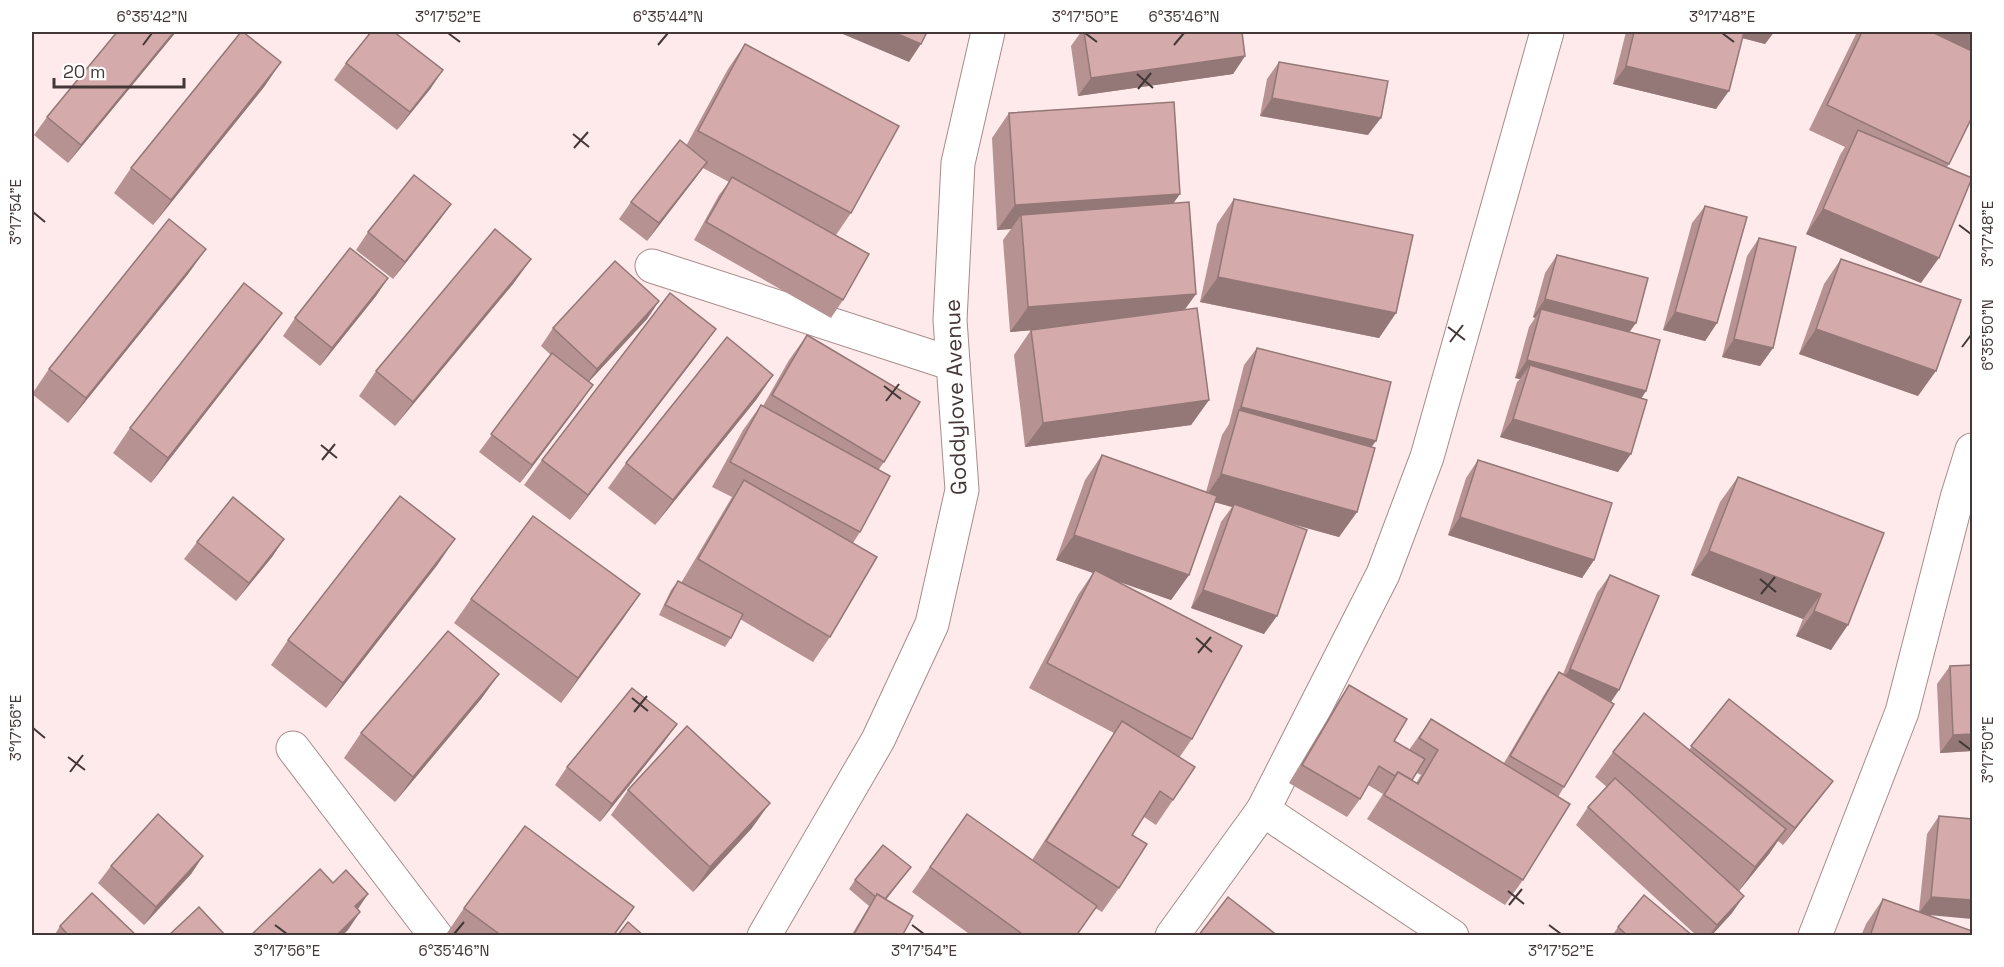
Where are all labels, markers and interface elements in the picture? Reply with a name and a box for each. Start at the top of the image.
text: 6°35'42"N [117,7,187,26]
text: 3°17'52"E [415,7,481,26]
text: 6°35'44"N [633,7,703,26]
text: 3°17'50"E [1052,7,1118,26]
text: 6°35'46"N [1149,7,1219,26]
text: 3°17'48"E [1689,7,1755,26]
scale bar [54,51,184,89]
text: 20 m [63,60,106,83]
text: 3°17'54"E [6,179,25,245]
text: 3°17'48"E [1978,201,1997,267]
street label: Goddylove Avenue [938,299,972,495]
text: 6°35'50"N [1978,299,1997,371]
text: 3°17'56"E [6,695,25,761]
text: 3°17'50"E [1978,717,1997,783]
text: 3°17'56"E [254,941,320,960]
text: 6°35'46"N [419,941,489,960]
text: 3°17'54"E [891,941,957,960]
text: 3°17'52"E [1528,941,1594,960]

